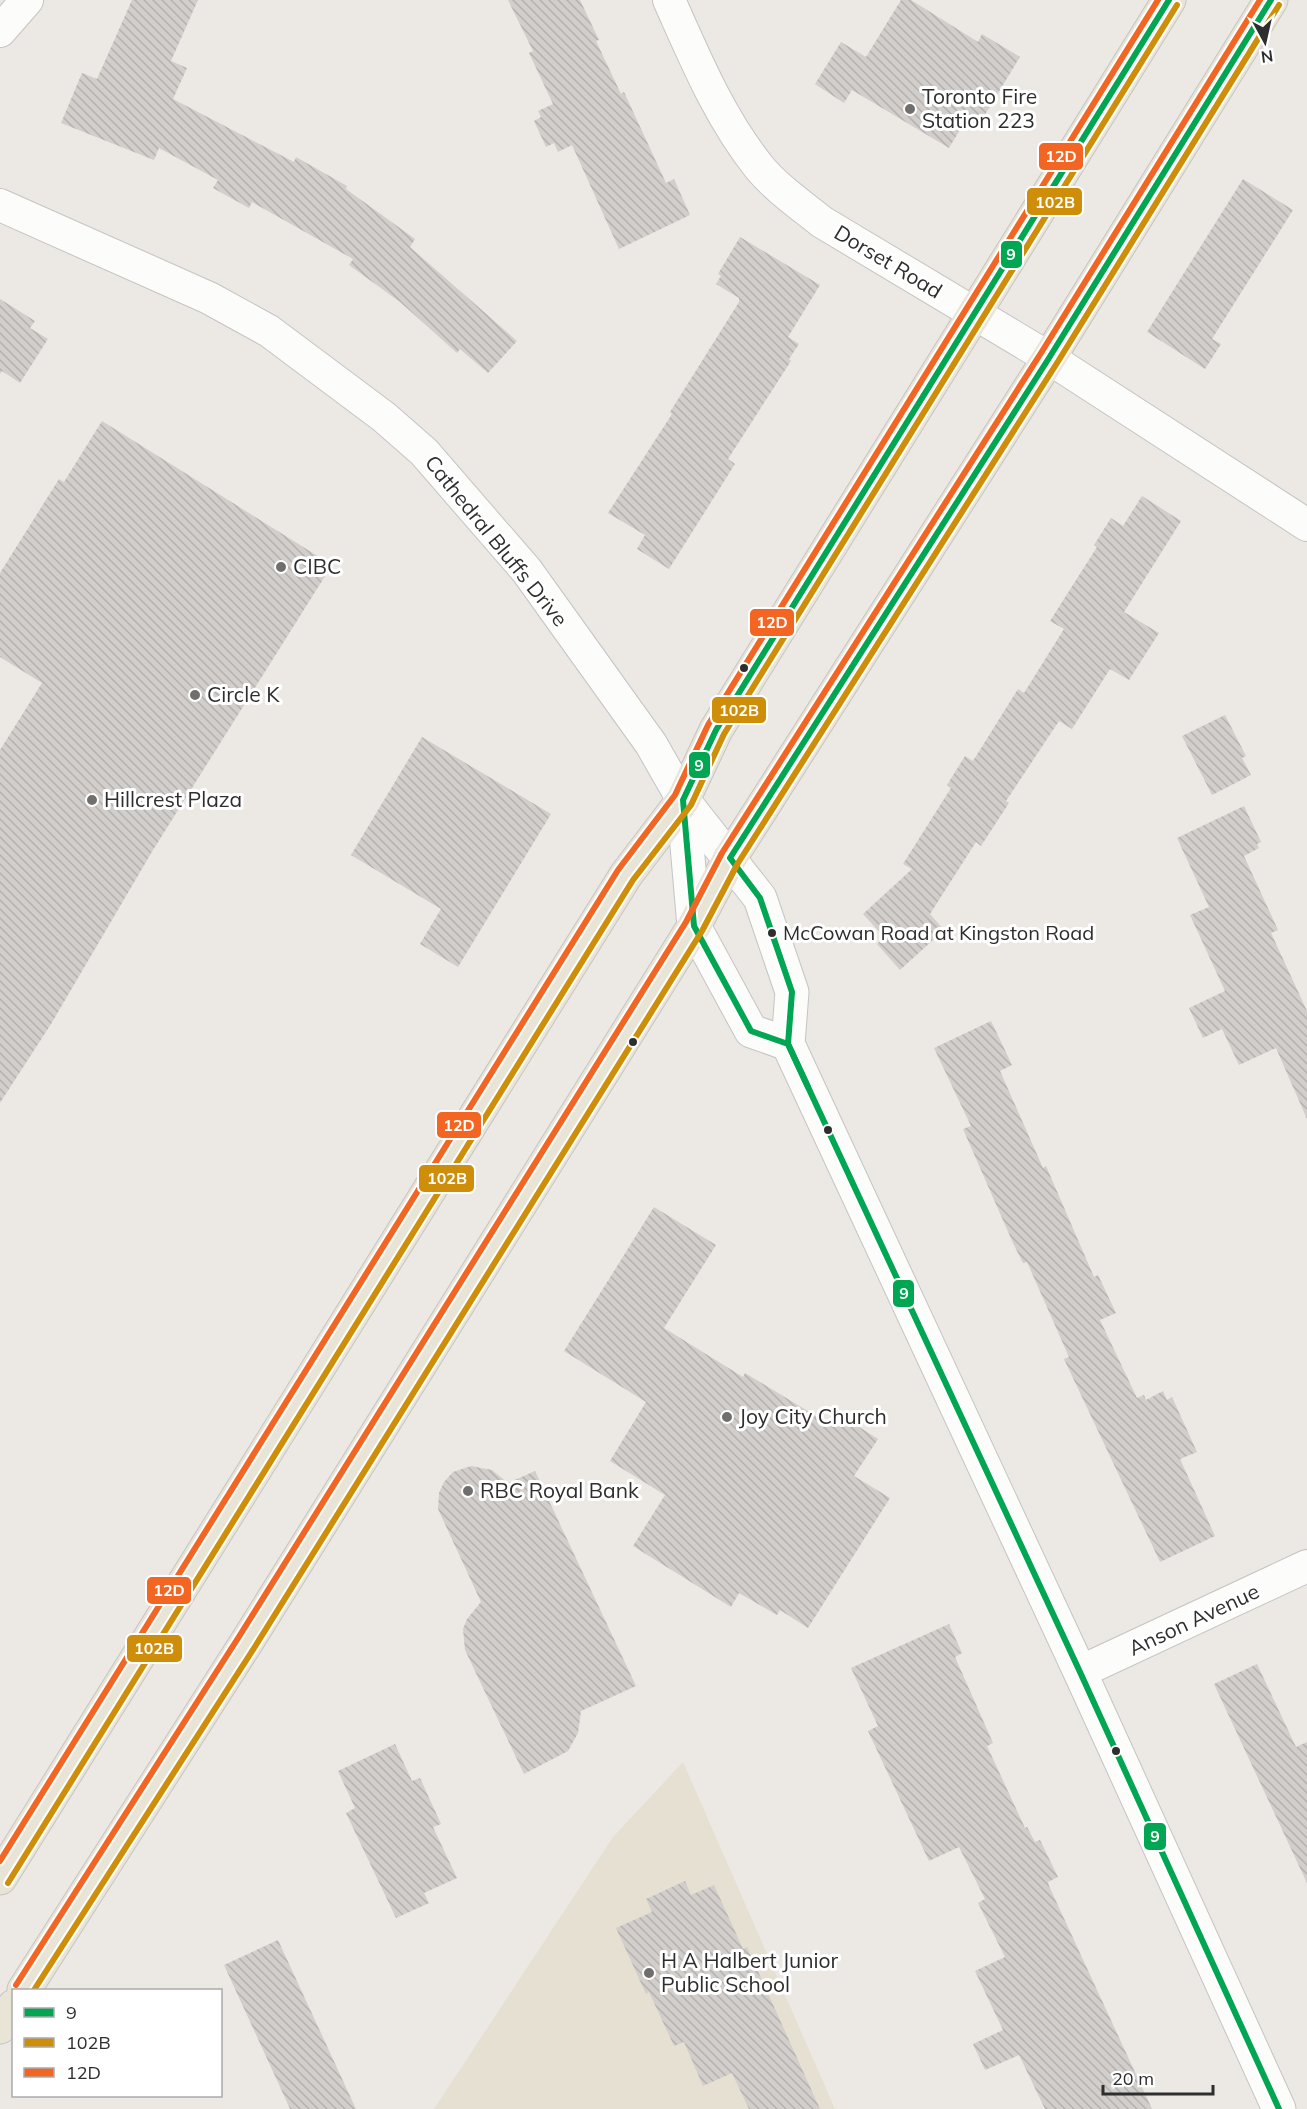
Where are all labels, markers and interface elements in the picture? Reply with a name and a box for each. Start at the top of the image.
north arrow [1235,12,1295,72]
text: N [1260,46,1274,68]
place label: Toronto Fire Station 223 [922,83,1037,133]
marker: Toronto Fire Station 223 [903,102,917,116]
line badge: 12D [1038,142,1084,171]
text: 12D [1045,146,1077,166]
line badge: 102B [1026,187,1083,216]
text: 102B [1035,192,1075,212]
street label: Dorset Road [830,219,947,304]
line badge: 9 [1000,240,1023,269]
text: 9 [1006,244,1016,264]
street label: Cathedral Bluffs Drive [420,450,574,631]
place label: CIBC [293,553,341,579]
marker: CIBC [274,560,288,574]
line badge: 12D [749,608,795,637]
text: 12D [756,612,788,632]
unlabelled marker [738,662,750,674]
place label: Circle K [207,681,280,707]
marker: Circle K [188,688,202,702]
line badge: 102B [711,696,767,724]
text: 102B [719,700,759,720]
line badge: 9 [688,751,711,779]
text: 9 [694,755,704,775]
place label: Hillcrest Plaza [104,786,242,812]
marker: Hillcrest Plaza [85,793,99,807]
place label: McCowan Road at Kingston Road [783,920,1094,945]
marker: McCowan Road at Kingston Road [766,927,778,939]
unlabelled marker [627,1036,639,1048]
line badge: 12D [436,1111,482,1139]
text: 12D [443,1115,475,1135]
unlabelled marker [822,1124,834,1136]
line badge: 102B [418,1164,475,1193]
text: 102B [427,1168,467,1188]
line badge: 9 [892,1279,915,1308]
text: 9 [899,1283,909,1303]
place label: Joy City Church [739,1403,887,1429]
marker: Joy City Church [720,1410,734,1424]
place label: RBC Royal Bank [480,1477,639,1503]
marker: RBC Royal Bank [461,1484,475,1498]
line badge: 12D [146,1576,192,1605]
street label: Anson Avenue [1124,1577,1263,1661]
text: 12D [153,1580,185,1600]
line badge: 102B [126,1634,183,1663]
text: 102B [134,1638,174,1658]
unlabelled marker [1110,1745,1122,1757]
line badge: 9 [1143,1822,1167,1851]
text: 9 [1150,1826,1160,1846]
place label: H A Halbert Junior Public School [661,1947,839,1997]
marker: H A Halbert Junior Public School [642,1966,656,1980]
legend [12,1989,222,2097]
text: 9 [66,2001,77,2024]
text: 102B [66,2031,111,2054]
scale bar [1103,2058,1212,2096]
text: 12D [66,2061,101,2084]
text: 20 m [1112,2067,1154,2090]

